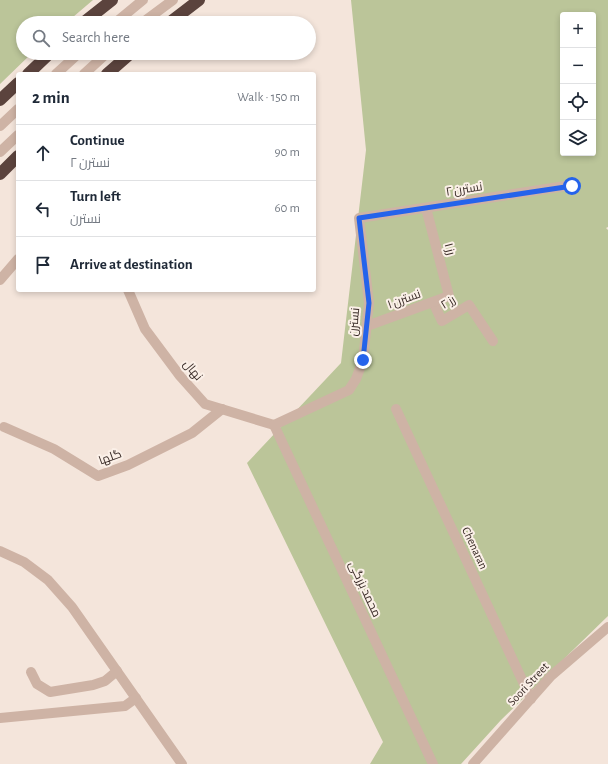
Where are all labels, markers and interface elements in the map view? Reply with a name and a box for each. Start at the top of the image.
map controls [560,12,596,156]
button: + [560,12,596,48]
search box [16,16,316,60]
icon: search [30,27,52,49]
text: Search here [62,30,130,45]
button: − [560,48,596,84]
button: locate [560,84,596,120]
text: 2 min [32,89,70,106]
text: Walk · 150 m [237,91,300,104]
button: layers [560,120,596,156]
text: Continue [70,133,125,148]
icon: ahead [32,142,54,164]
text: 90 m [274,146,300,159]
text: نسترن ۲ [70,157,110,170]
route start [563,177,581,195]
street label: نسترن ۲ [445,180,483,199]
text: Turn left [70,189,121,204]
icon: left [32,198,54,220]
text: 60 m [274,202,300,215]
text: نسترن [70,213,101,226]
street label: رز ۱ [442,242,457,257]
icon: arrive [32,254,54,276]
text: Arrive at destination [70,257,193,272]
street label: نسترن ۱ [386,287,423,311]
street label: رز ۲ [439,293,458,312]
street label: نسترن [347,307,362,337]
route end [354,351,372,369]
street label: نهال [180,357,205,383]
street label: گلها [97,447,123,468]
street label: Chenaran [460,525,490,571]
street label: محمد بزرگی [346,559,383,619]
street label: Soori Street [505,660,551,708]

